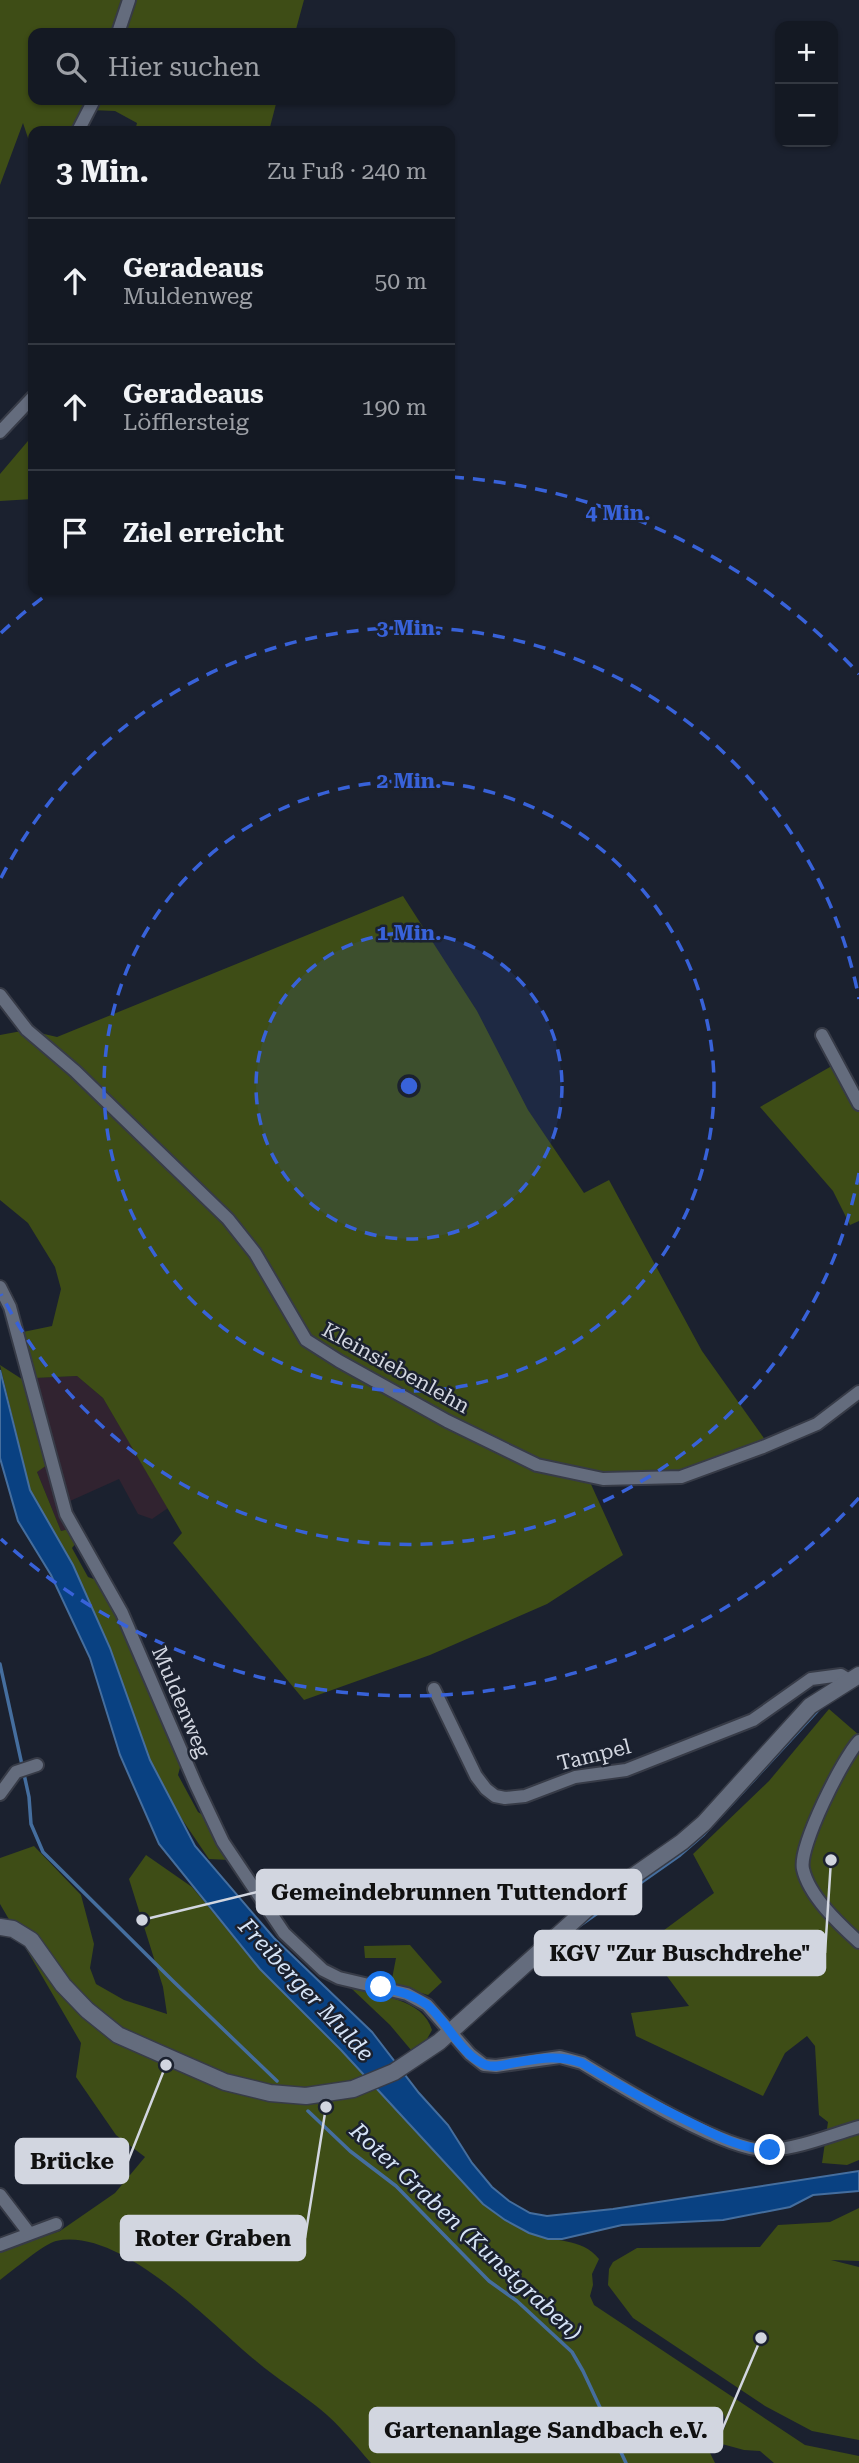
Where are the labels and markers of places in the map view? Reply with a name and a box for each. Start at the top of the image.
centre of rings [397,1074,421,1098]
callout: Gemeindebrunnen Tuttendorf [257,1870,641,1914]
callout: KGV "Zur Buschdrehe" [535,1931,825,1975]
callout: Brücke [16,2139,128,2183]
callout: Roter Graben [121,2216,305,2260]
callout: Gartenanlage Sandbach e.V. [370,2408,722,2452]

